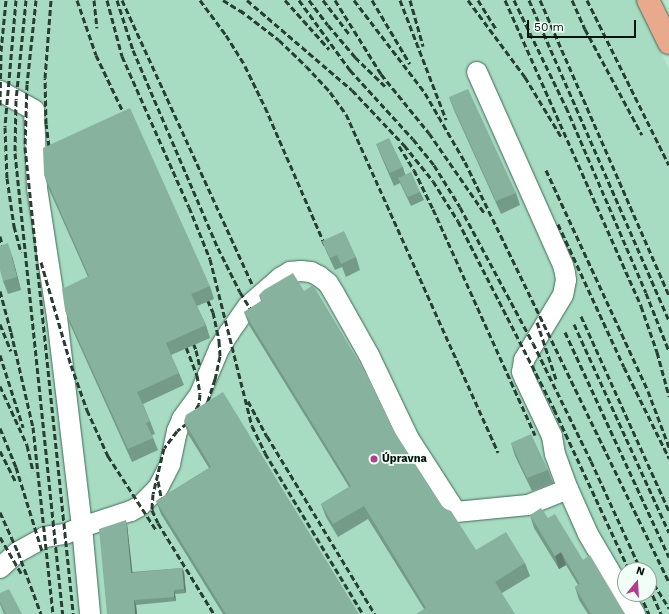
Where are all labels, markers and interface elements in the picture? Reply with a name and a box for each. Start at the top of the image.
scale bar [529,12,638,38]
text: 50 m [534,20,564,34]
place label: Úpravna [382,452,427,466]
marker: Úpravna [369,454,379,464]
north arrow [617,562,657,602]
text: N [635,564,646,579]

